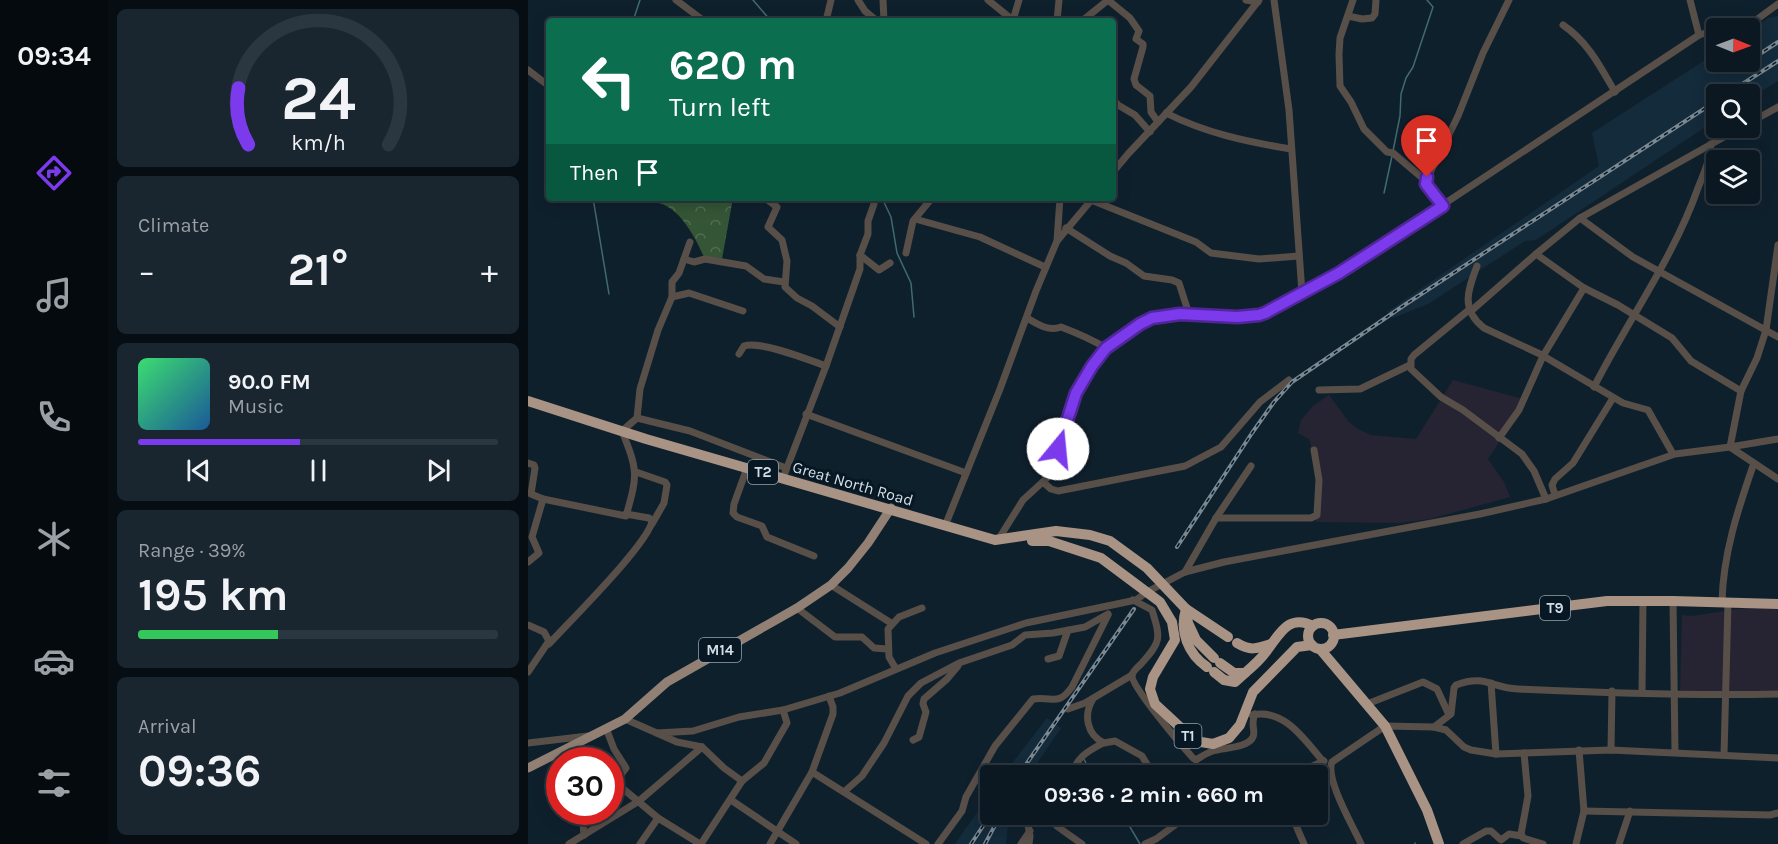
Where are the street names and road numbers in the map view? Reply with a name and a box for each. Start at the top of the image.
street label: Great North Road [790,457,915,510]
road number: T2 [748,460,778,484]
road number: T9 [1540,596,1570,620]
road number: M14 [699,638,741,662]
road number: T1 [1174,724,1202,748]

